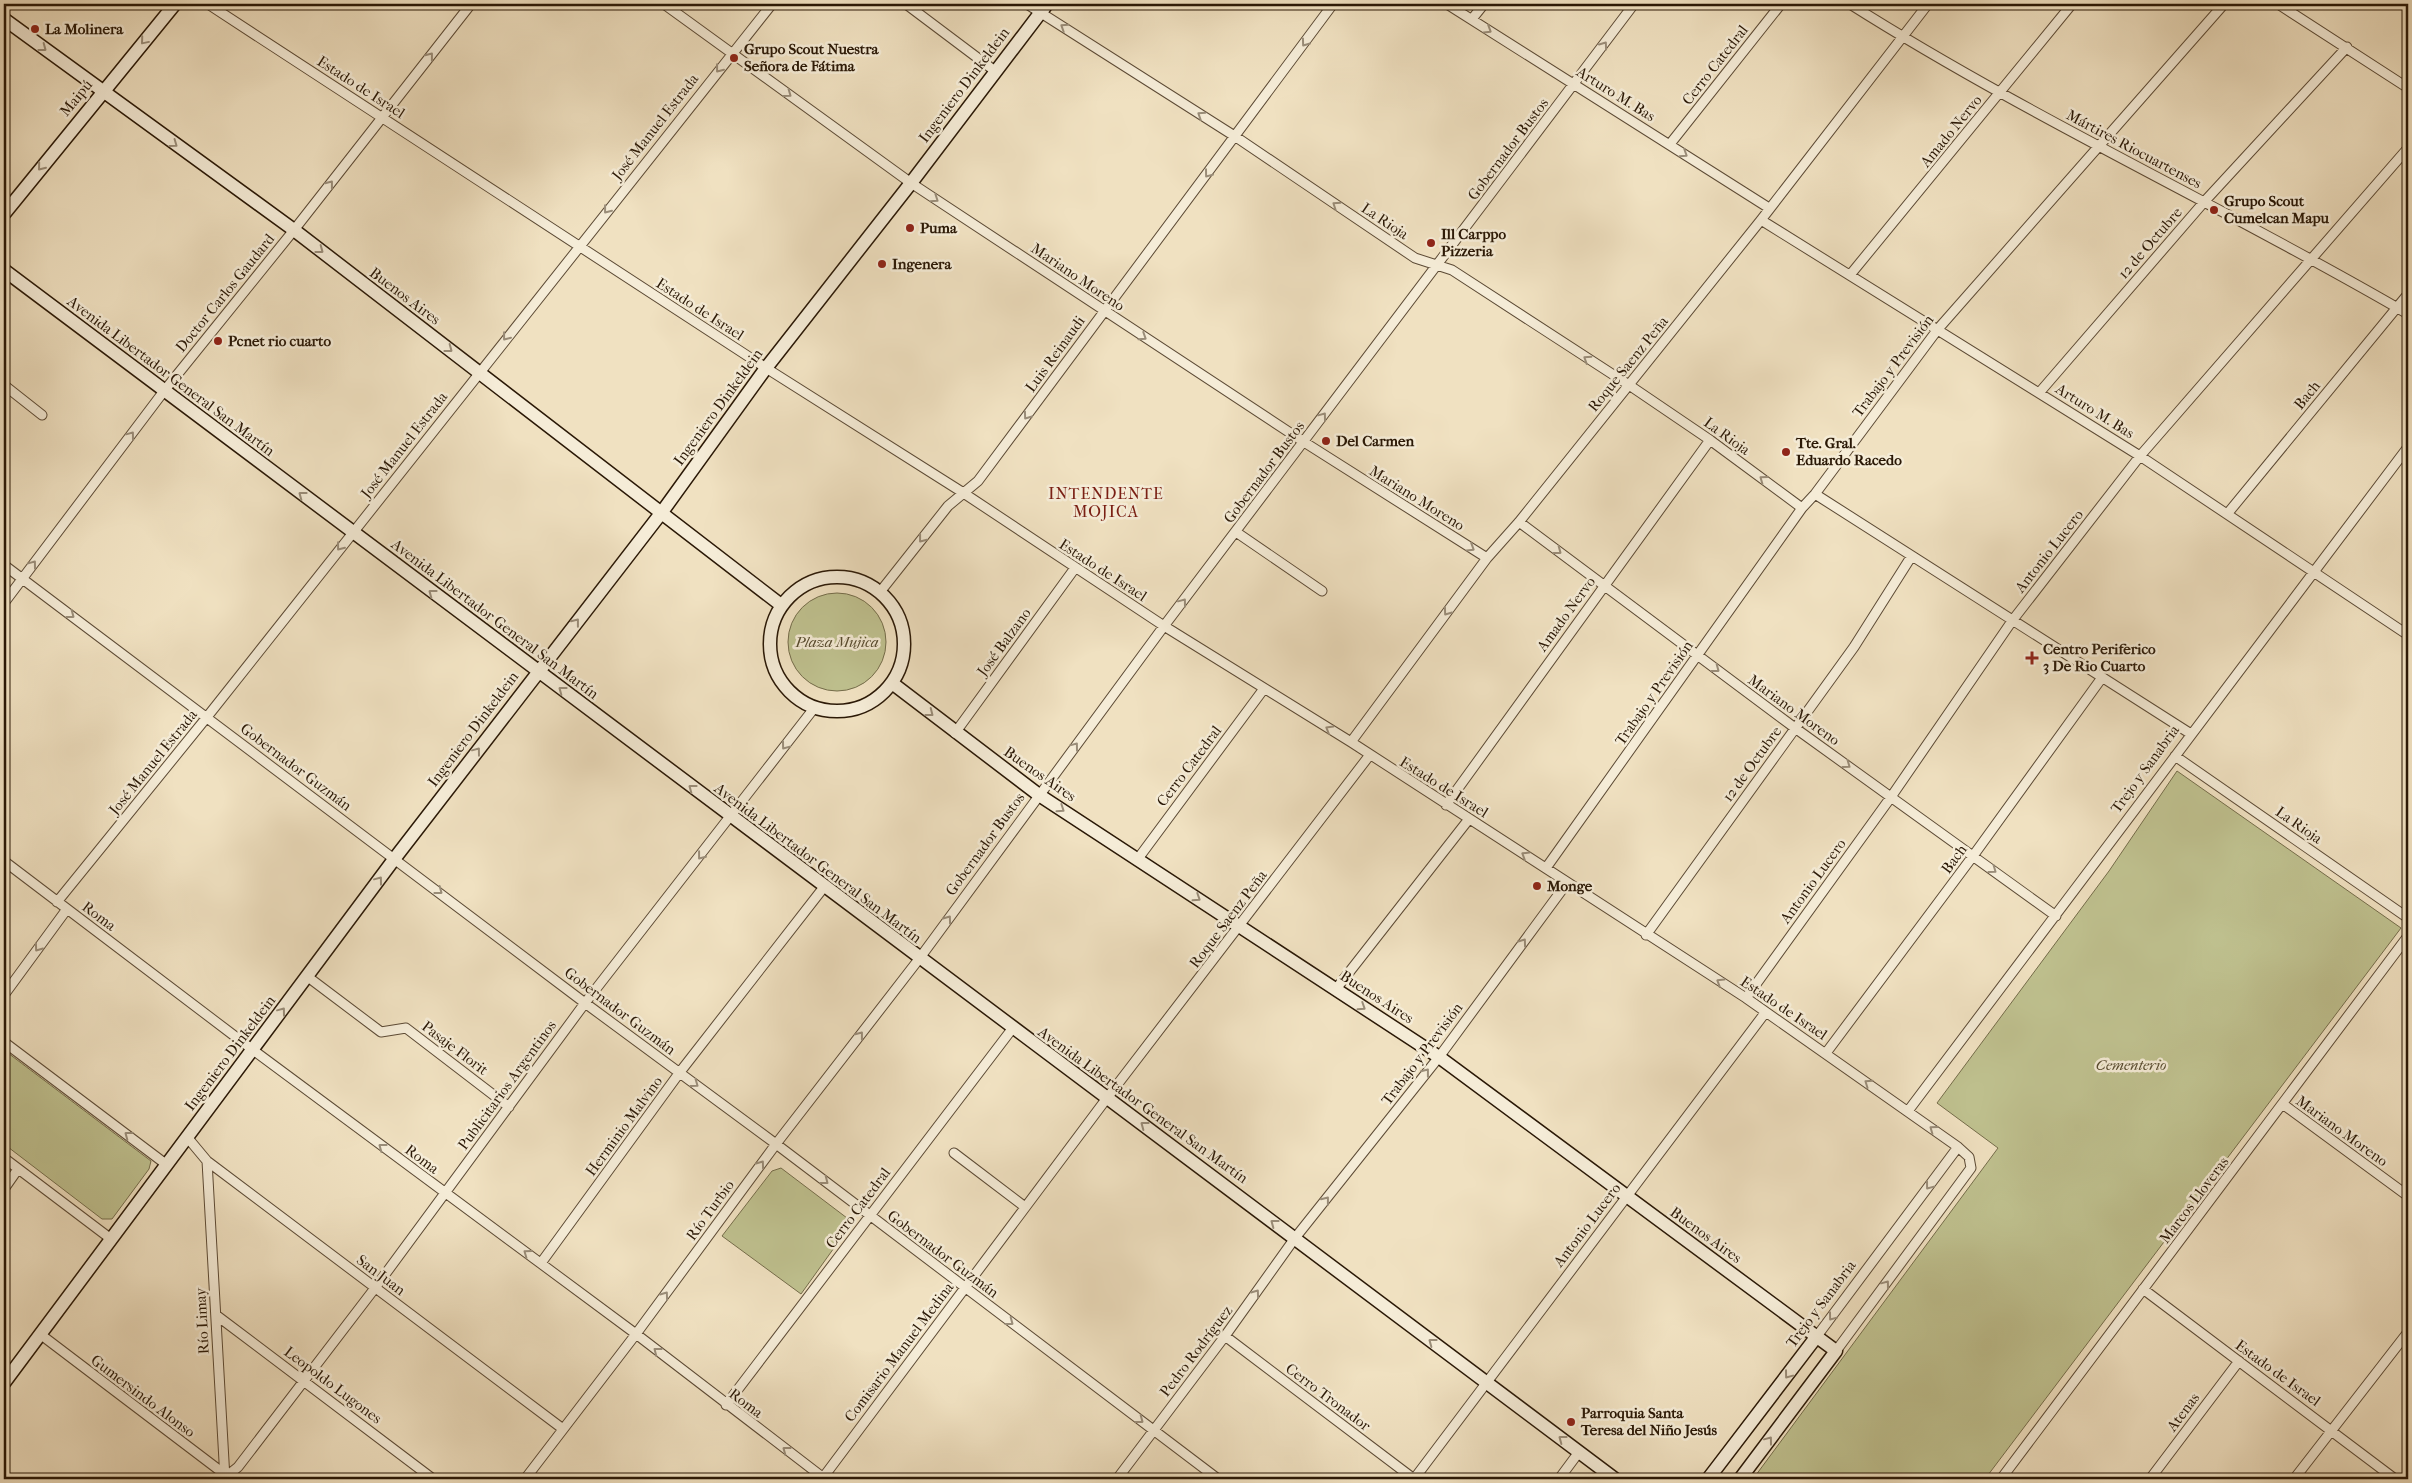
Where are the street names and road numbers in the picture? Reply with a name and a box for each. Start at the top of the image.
street label: Cerro Catedral [1678,21,1752,109]
street label: Ingeniero Dinkeldein [915,24,1013,146]
street label: Estado de Israel [314,52,408,122]
street label: Arturo M. Bas [1573,62,1659,126]
street label: José Manuel Estrada [607,69,703,185]
street label: Maipú [56,76,96,120]
street label: Amado Nervo [1916,91,1986,172]
street label: Gobernador Bustos [1464,94,1552,204]
street label: Mártires Riocuartenses [2063,106,2205,193]
street label: La Rioja [1358,199,1413,244]
street label: 12 de Octubre [2114,203,2186,282]
street label: Doctor Carlos Gaudard [172,229,279,356]
street label: Mariano Moreno [1028,239,1128,315]
street label: Buenos Aires [366,264,444,329]
street label: Estado de Israel [653,274,747,344]
street label: Avenida Libertador General San Martín [63,291,278,460]
street label: Trabajo y Previsión [1849,311,1938,421]
street label: Luis Reinaudi [1021,312,1089,396]
street label: Roque Saenz Peña [1584,312,1673,415]
street label: Ingeniero Dinkeldein [670,345,767,469]
street label: Bach [2290,377,2324,413]
street label: Arturo M. Bas [2052,379,2138,443]
street label: José Manuel Estrada [356,387,452,503]
street label: La Rioja [1700,413,1754,459]
street label: Gobernador Bustos [1220,417,1308,527]
street label: Mariano Moreno [1366,462,1468,535]
street label: Antonio Lucero [2010,506,2087,597]
street label: Avenida Libertador General San Martín [387,534,602,703]
street label: Estado de Israel [1056,535,1150,605]
street label: Amado Nervo [1532,573,1599,656]
street label: José Balzano [973,604,1035,680]
street label: Trabajo y Previsión [1611,637,1697,749]
street label: Ingeniero Dinkeldein [424,668,522,790]
street label: Mariano Moreno [1745,671,1844,749]
street label: José Manuel Estrada [104,705,202,819]
street label: Gobernador Guzmán [237,719,355,815]
street label: Trejo y Sanabria [2107,721,2184,817]
street label: Cerro Catedral [1153,722,1225,810]
street label: 12 de Octubre [1719,722,1786,805]
street label: Buenos Aires [1000,743,1080,806]
street label: Estado de Israel [1396,753,1492,821]
street label: Avenida Libertador General San Martín [710,778,925,947]
street label: Gobernador Bustos [942,789,1029,899]
street label: La Rioja [2272,802,2327,848]
street label: Antonio Lucero [1776,835,1850,928]
street label: Bach [1937,840,1971,877]
street label: Roque Saenz Peña [1185,866,1271,971]
street label: Roma [79,897,120,935]
street label: Gobernador Guzmán [561,963,679,1059]
street label: Buenos Aires [1337,967,1418,1028]
street label: Estado de Israel [1737,972,1831,1044]
street label: Ingeniero Dinkeldein [181,992,279,1114]
street label: Trabajo y Previsión [1378,999,1467,1109]
street label: Publicitarios Argentinos [454,1016,560,1153]
street label: Pasaje Florit [418,1017,492,1079]
street label: Avenida Libertador General San Martín [1034,1022,1252,1187]
street label: Herminio Malvino [582,1072,666,1179]
street label: Mariano Moreno [2293,1092,2392,1170]
street label: Roma [402,1140,443,1178]
street label: Marcos Lloveras [2156,1153,2233,1247]
street label: Cerro Catedral [822,1164,894,1252]
street label: Río Turbio [682,1176,738,1244]
street label: Antonio Lucero [1549,1179,1625,1271]
street label: Buenos Aires [1667,1203,1746,1267]
street label: Gobernador Guzmán [884,1206,1002,1302]
street label: San Juan [353,1251,409,1299]
street label: Trejo y Sanabria [1782,1256,1860,1351]
street label: Comisario Manuel Medina [841,1278,958,1425]
street label: Río Limay [191,1286,213,1355]
street label: Pedro Rodríguez [1156,1302,1236,1400]
street label: Estado de Israel [2232,1336,2324,1410]
street label: Leopoldo Lugones [281,1342,386,1428]
street label: Gumersindo Alonso [87,1351,199,1441]
street label: Cerro Tronador [1282,1359,1374,1435]
street label: Roma [726,1384,767,1422]
street label: Atenas [2162,1389,2204,1436]

